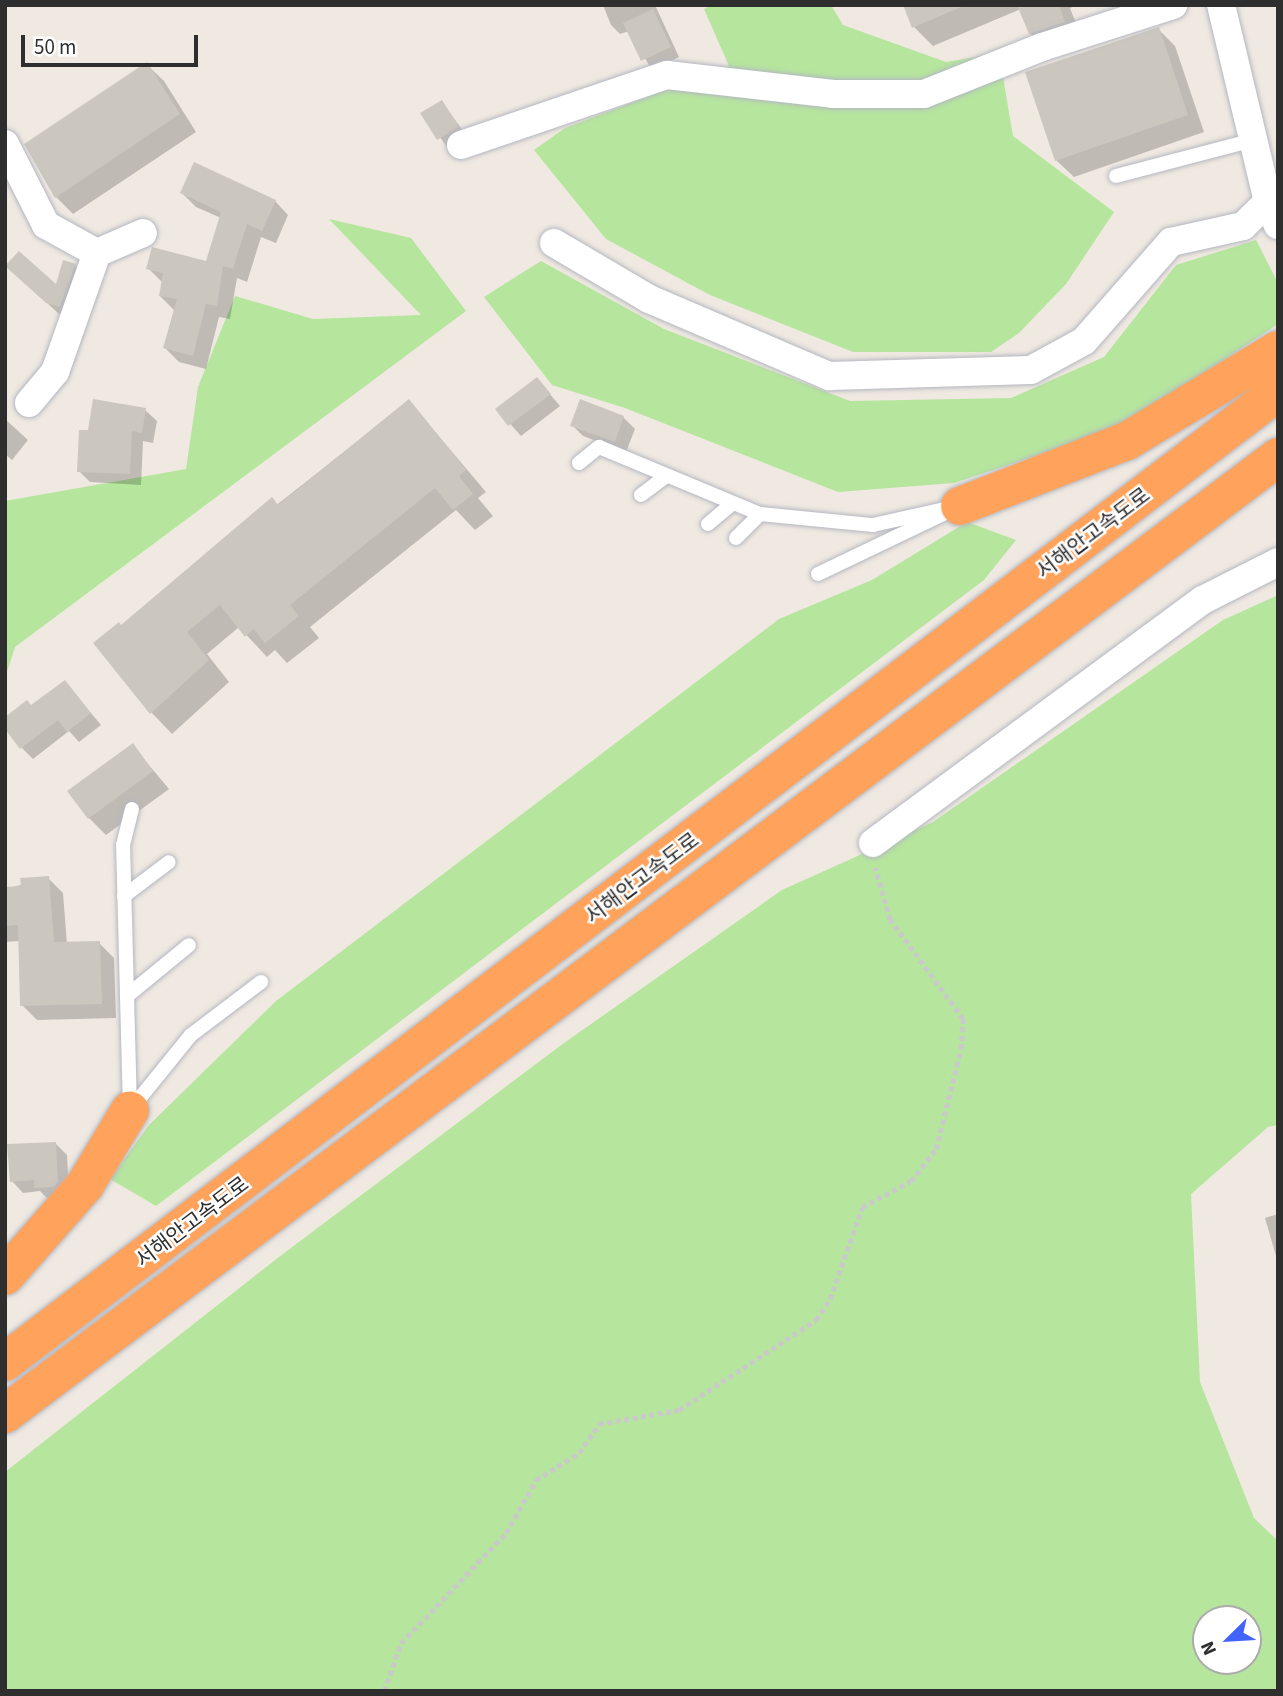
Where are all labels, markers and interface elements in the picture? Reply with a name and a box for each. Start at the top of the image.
scale bar [24,21,201,65]
text: 50 m [34,32,76,62]
street label: 서해안고속도로 [1031,482,1155,584]
street label: 서해안고속도로 [580,827,704,929]
street label: 서해안고속도로 [130,1171,254,1273]
north arrow [1192,1605,1262,1675]
text: N [1194,1637,1224,1659]

